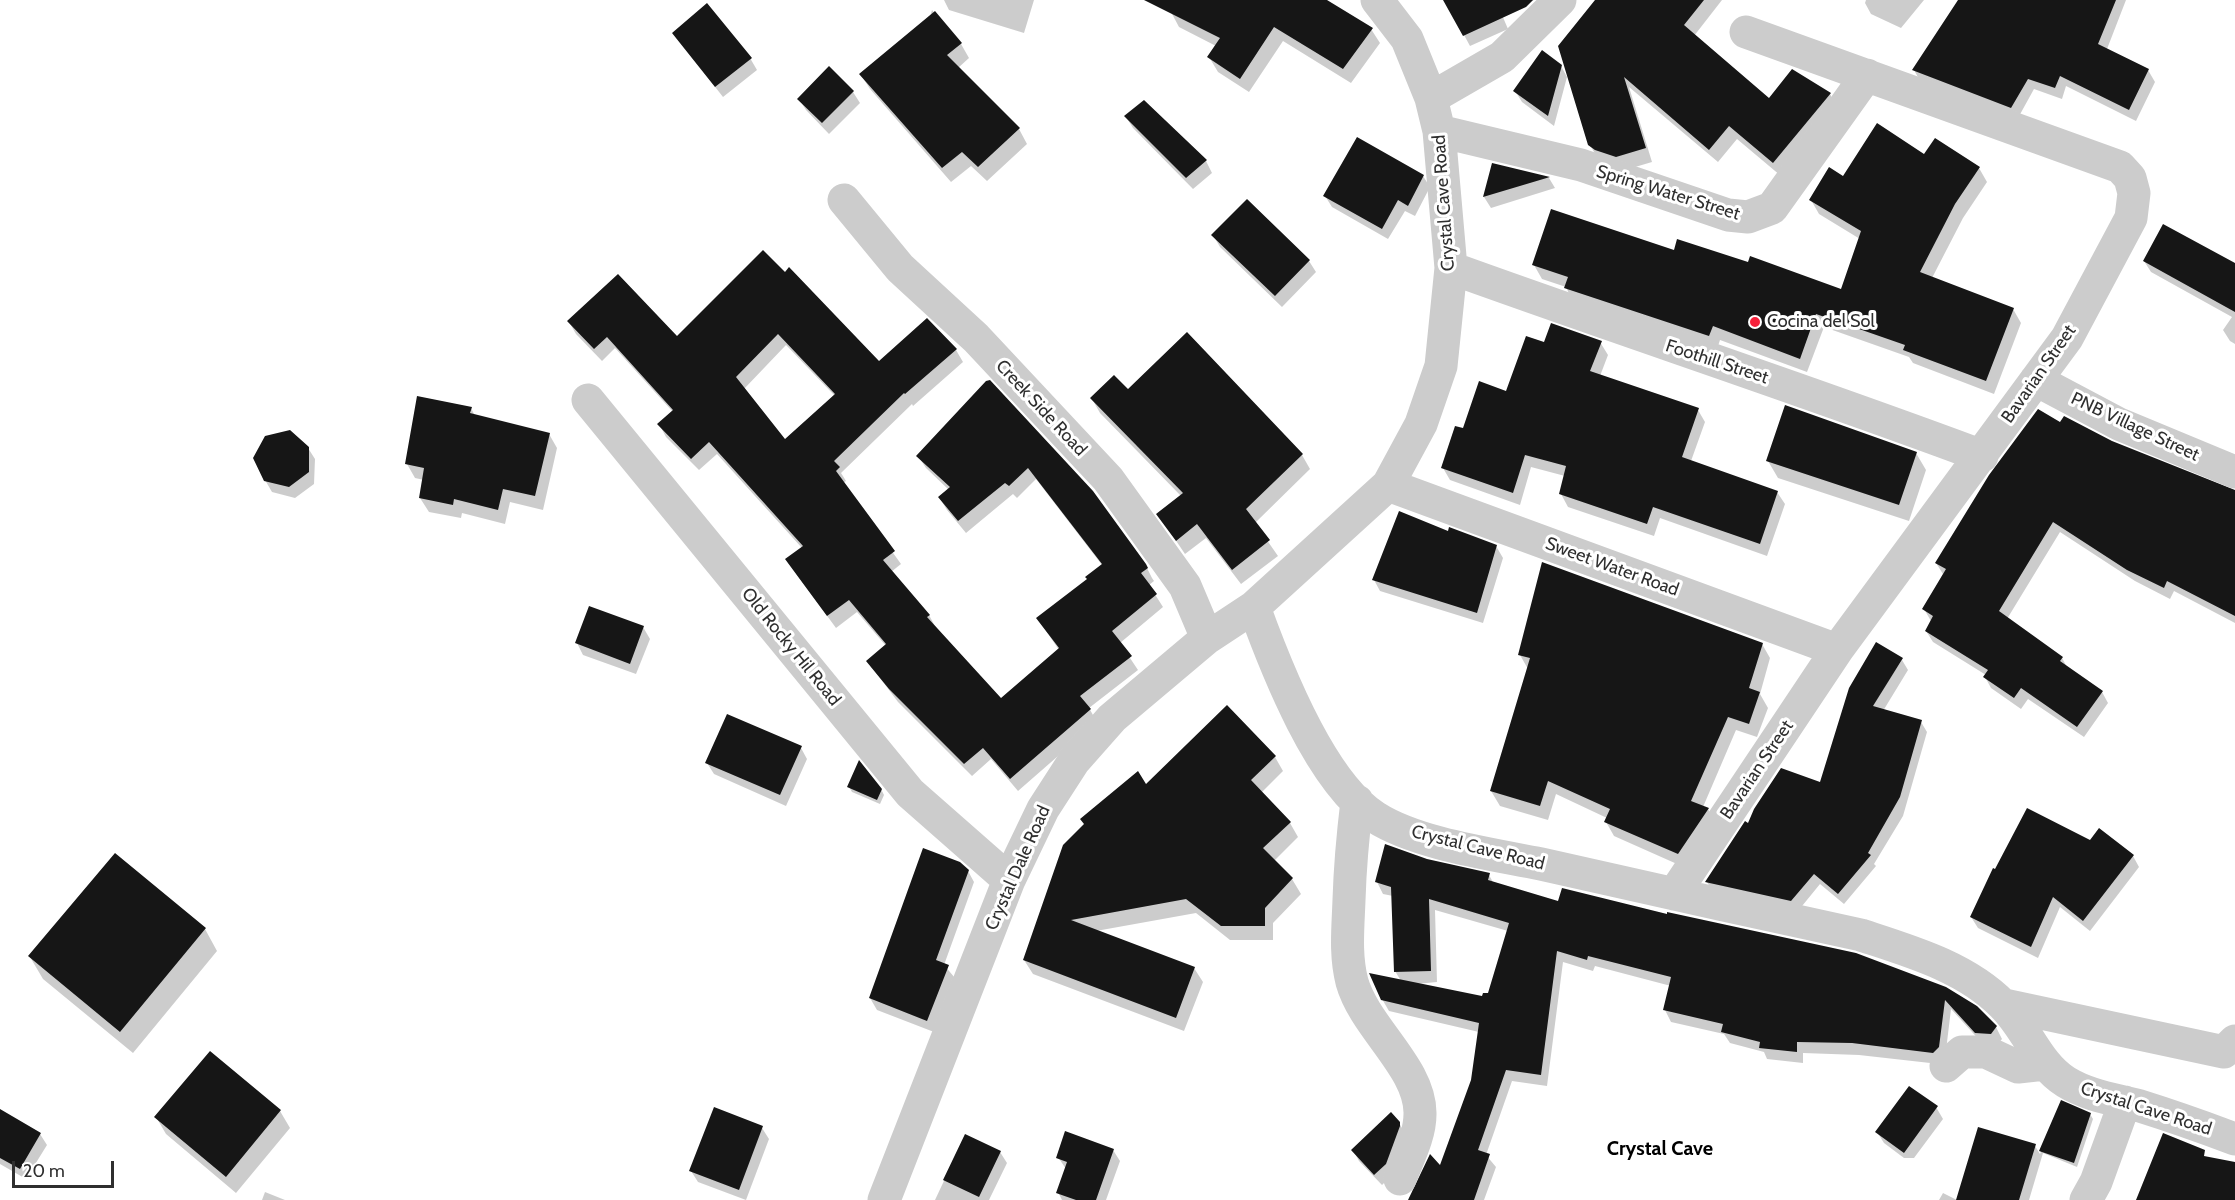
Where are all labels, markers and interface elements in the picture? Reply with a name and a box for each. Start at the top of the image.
street label: Crystal Cave Road [1428,134,1460,272]
street label: Spring Water Street [1594,161,1742,225]
place label: Cocina del Sol [1767,311,1875,333]
marker: Cocina del Sol [1748,315,1762,329]
street label: Bavarian Street [1997,321,2081,427]
street label: Foothill Street [1663,335,1771,389]
street label: Creek Side Road [991,355,1091,461]
street label: PNB Village Street [2067,388,2203,466]
street label: Sweet Water Road [1542,533,1682,601]
street label: Old Rocky Hil Road [737,584,845,710]
street label: Bavarian Street [1716,716,1798,824]
street label: Crystal Dale Road [981,802,1055,934]
street label: Crystal Cave Road [1409,821,1547,875]
street label: Crystal Cave Road [2078,1078,2214,1140]
district label: Crystal Cave [1607,1137,1713,1161]
scale bar [15,1149,117,1187]
text: 20 m [23,1160,65,1182]

